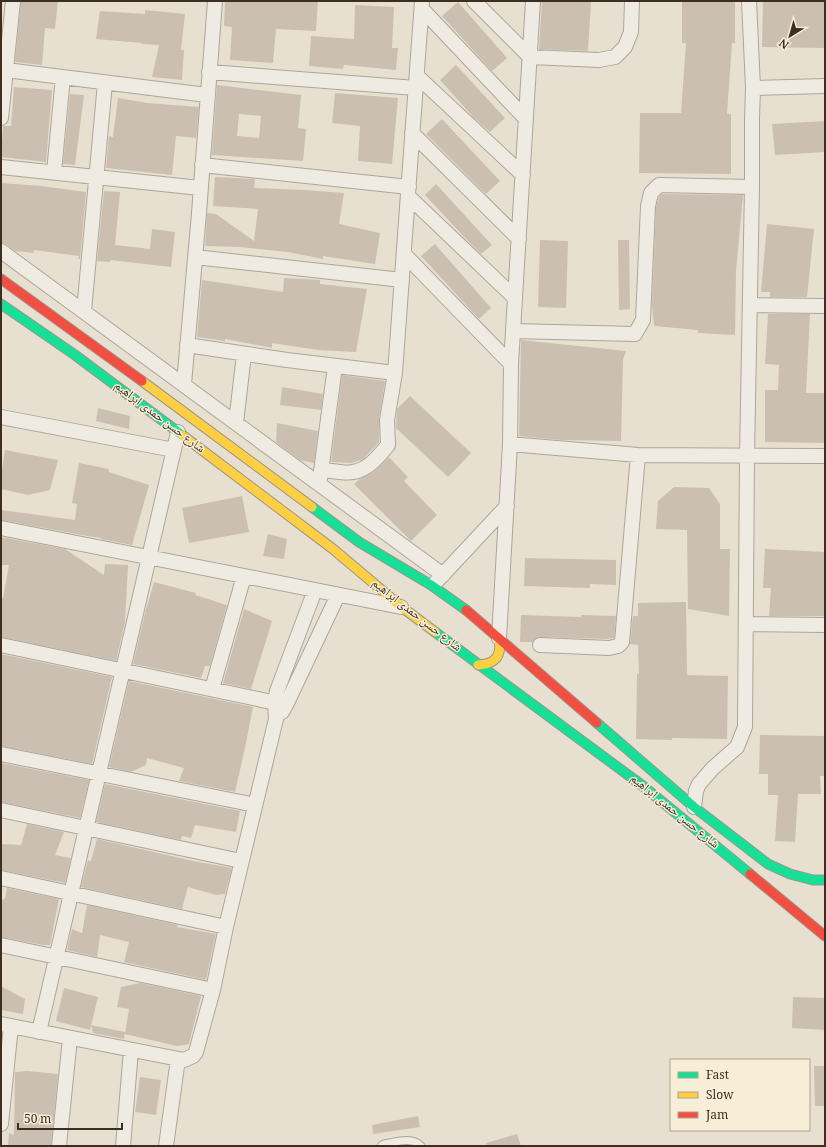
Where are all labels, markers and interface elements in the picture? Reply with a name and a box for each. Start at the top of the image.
north arrow [770,16,810,56]
text: N [775,32,794,53]
street label: شارع حسن حمدى ابراهيم [109,377,209,459]
street label: شارع حسن حمدى ابراهيم [366,574,466,658]
street label: شارع حسن حمدى ابراهيم [625,769,723,855]
legend [670,1059,810,1131]
text: Fast [706,1066,729,1087]
text: Slow [706,1086,734,1107]
scale bar [18,1105,122,1131]
text: Jam [705,1106,728,1127]
text: 50 m [24,1110,51,1131]

